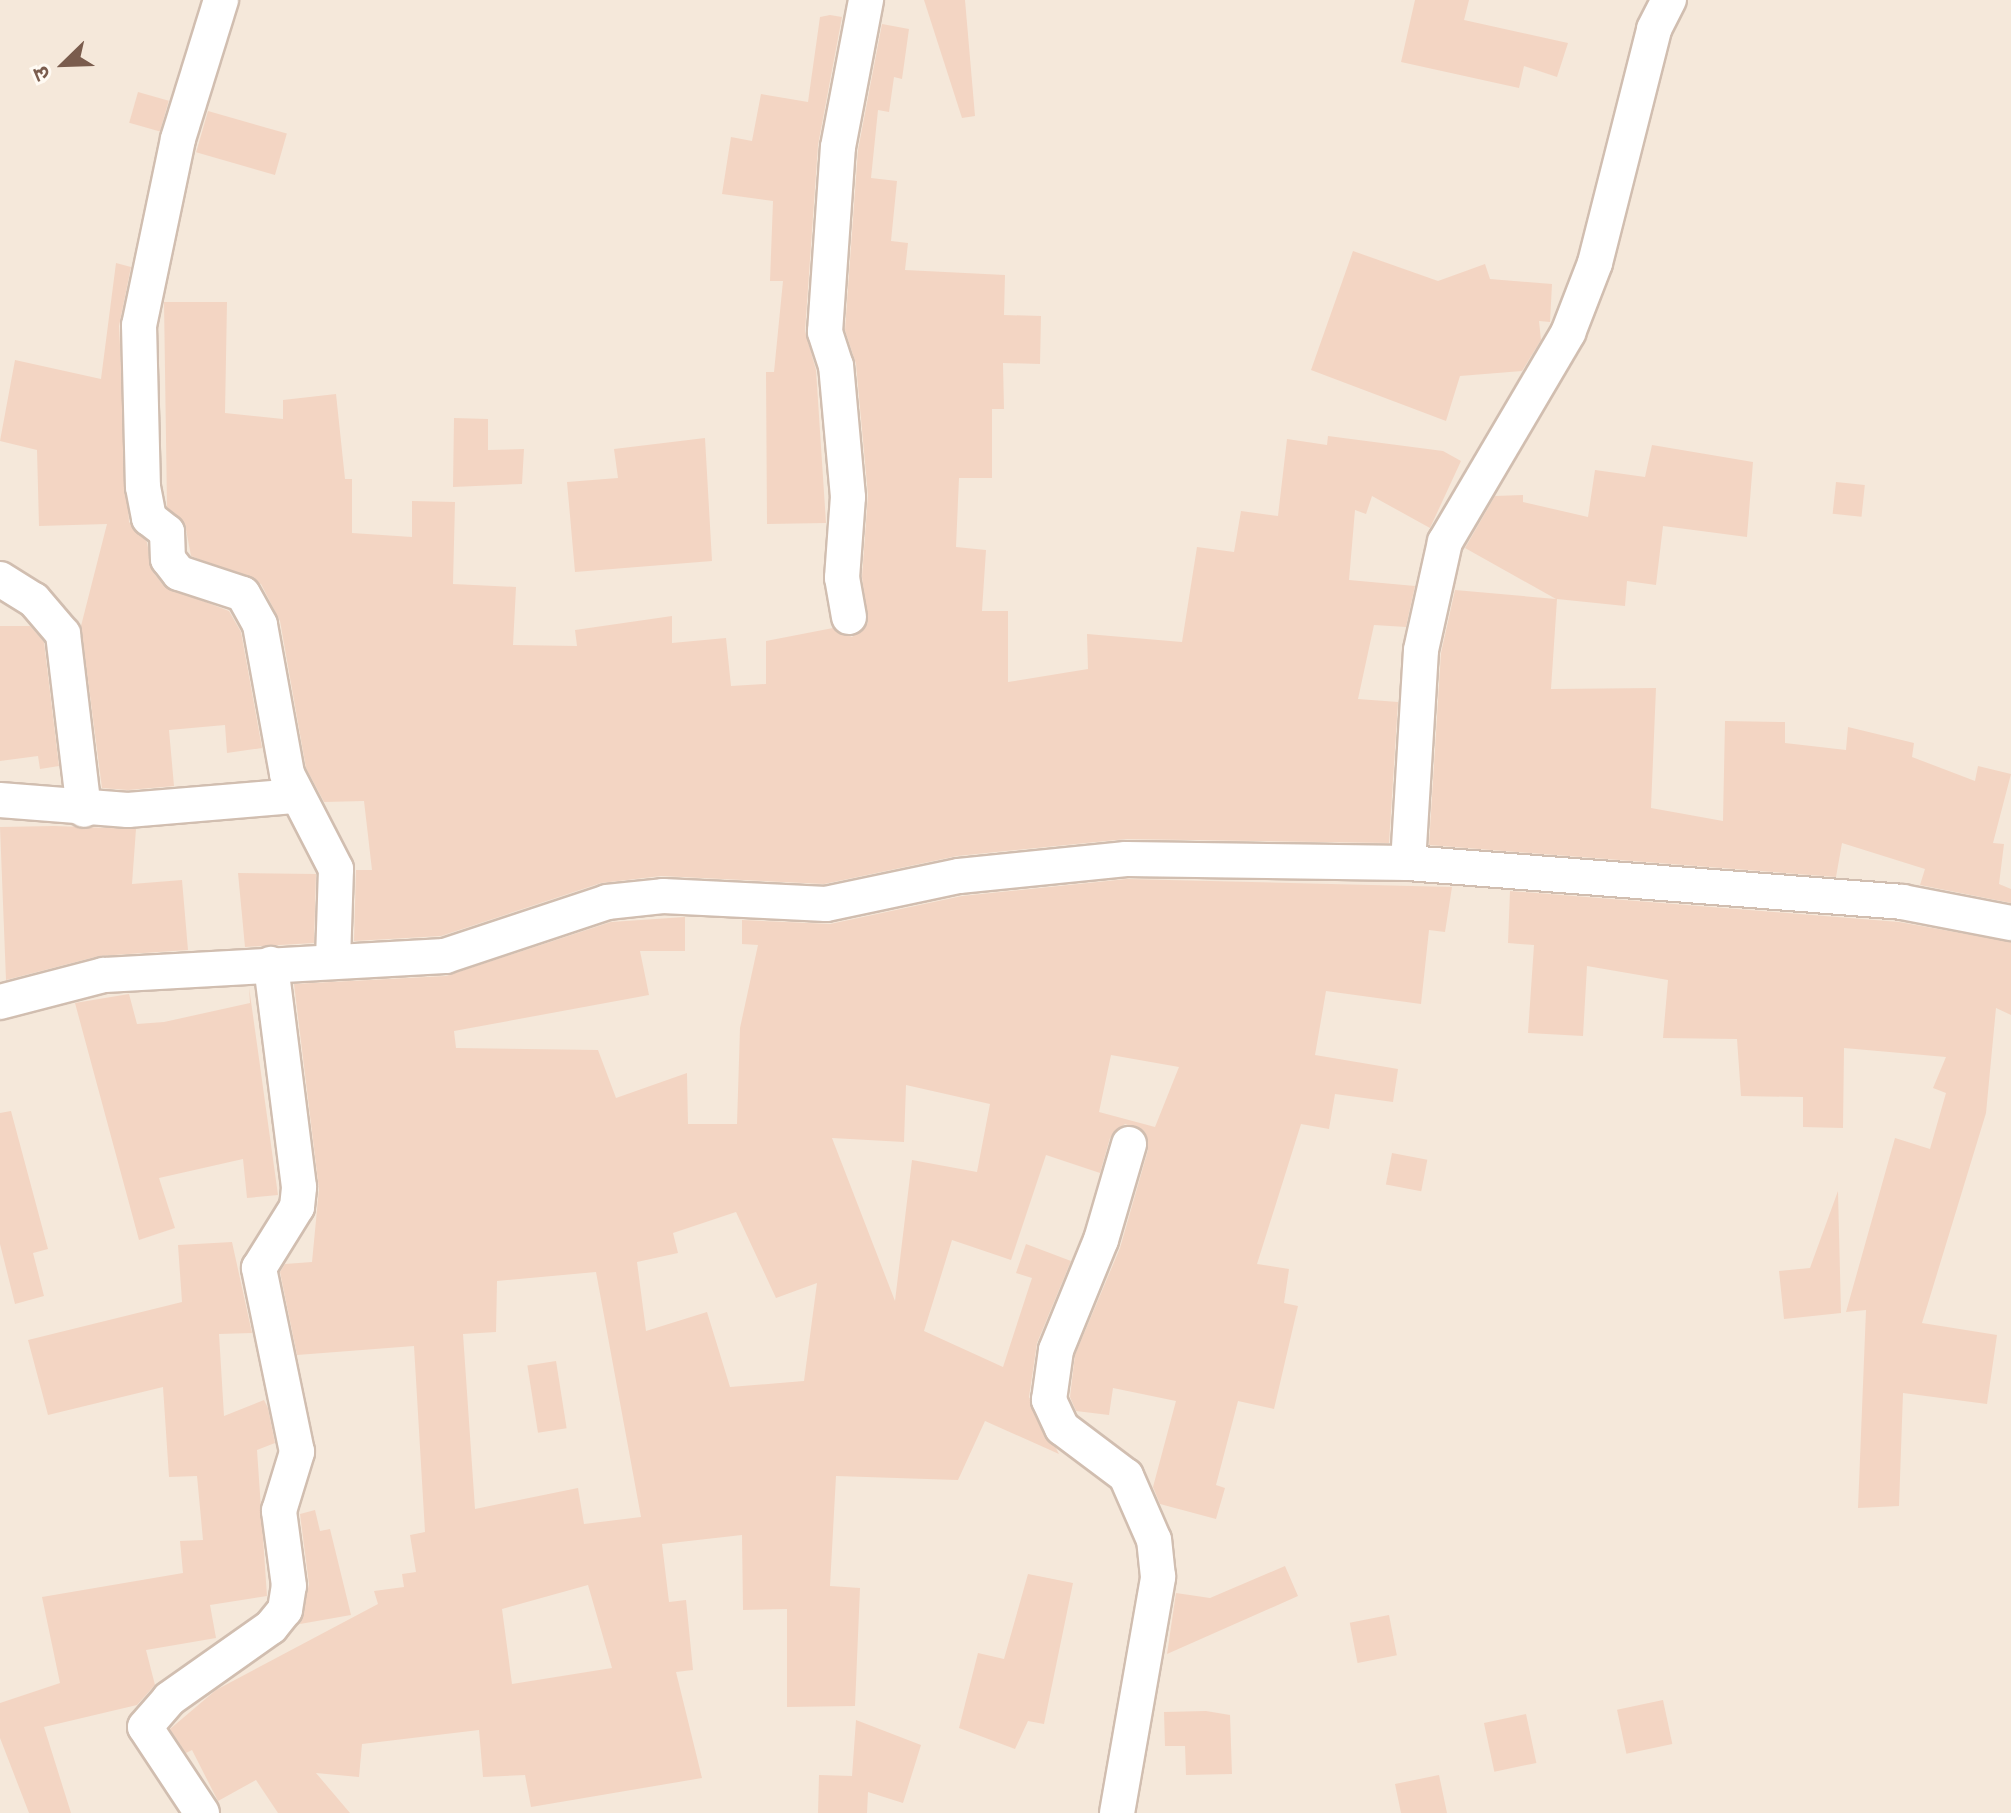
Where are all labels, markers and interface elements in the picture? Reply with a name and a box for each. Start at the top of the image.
north arrow [24,24,104,104]
text: उ [27,63,55,84]

